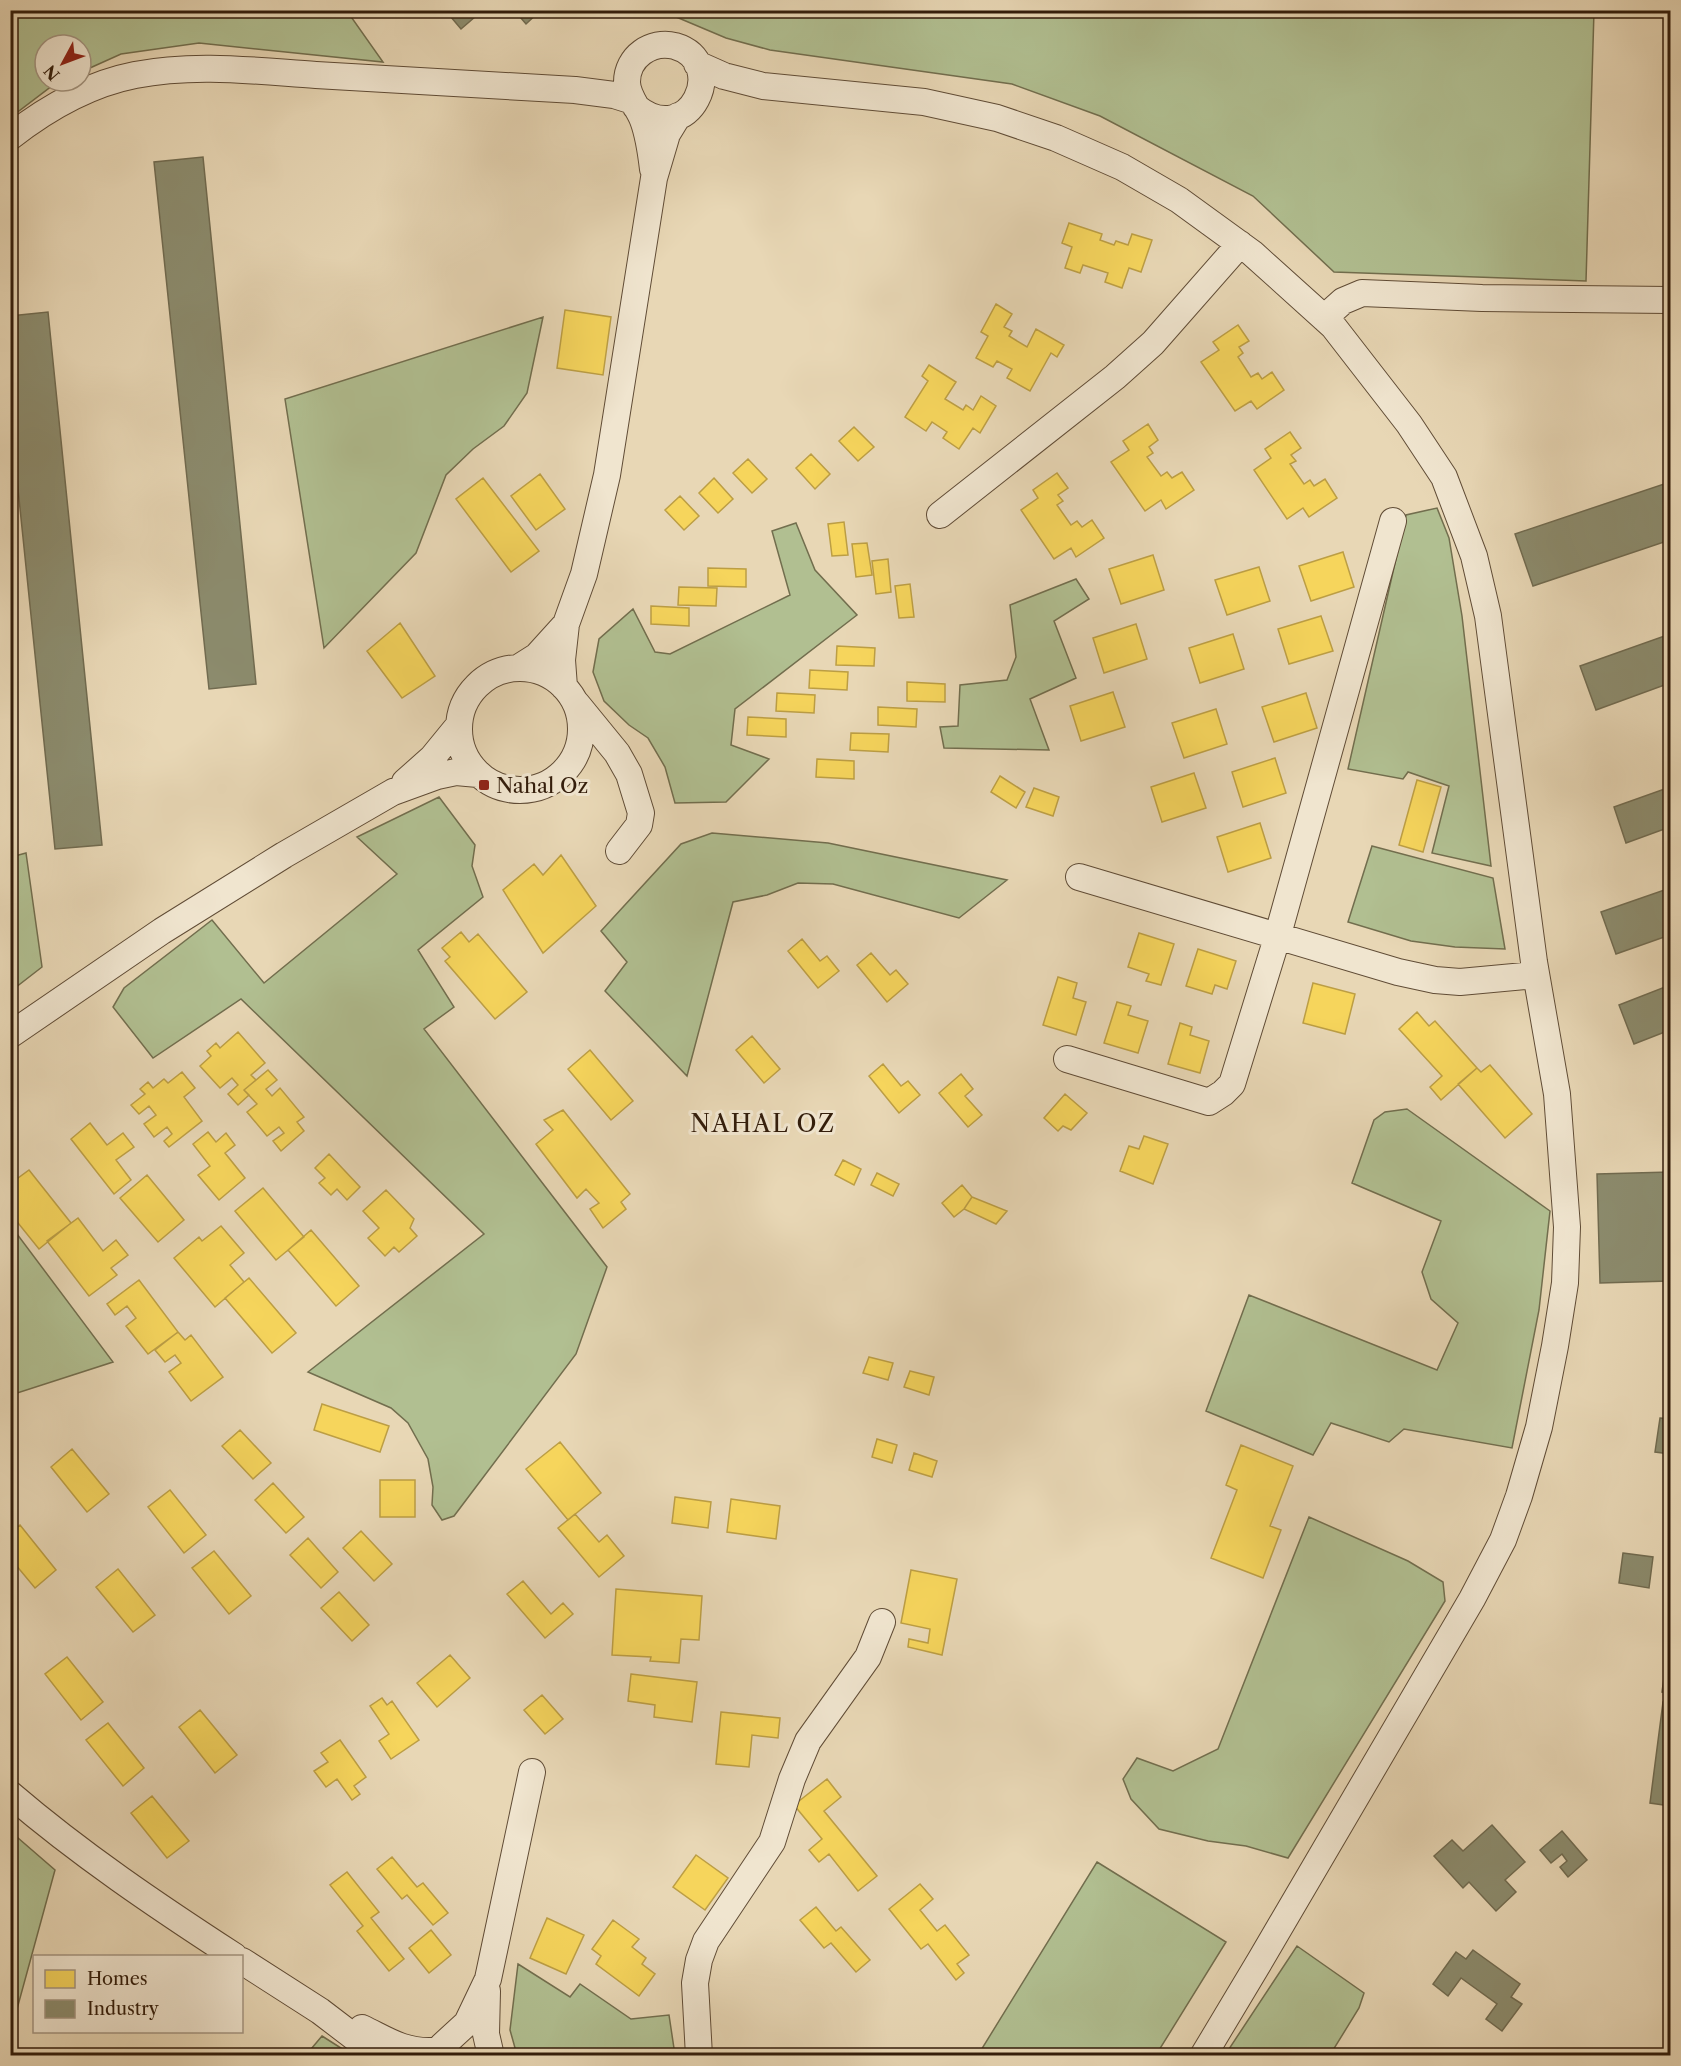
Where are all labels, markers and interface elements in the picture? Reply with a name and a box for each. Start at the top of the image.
north arrow [33,33,93,93]
text: N [40,61,64,85]
place label: Nahal Oz [496,773,588,798]
marker: Nahal Oz [477,778,491,792]
district label: NAHAL OZ [690,1109,836,1138]
legend [33,1955,243,2033]
text: Homes [87,1968,148,1990]
text: Industry [87,1998,160,2020]

